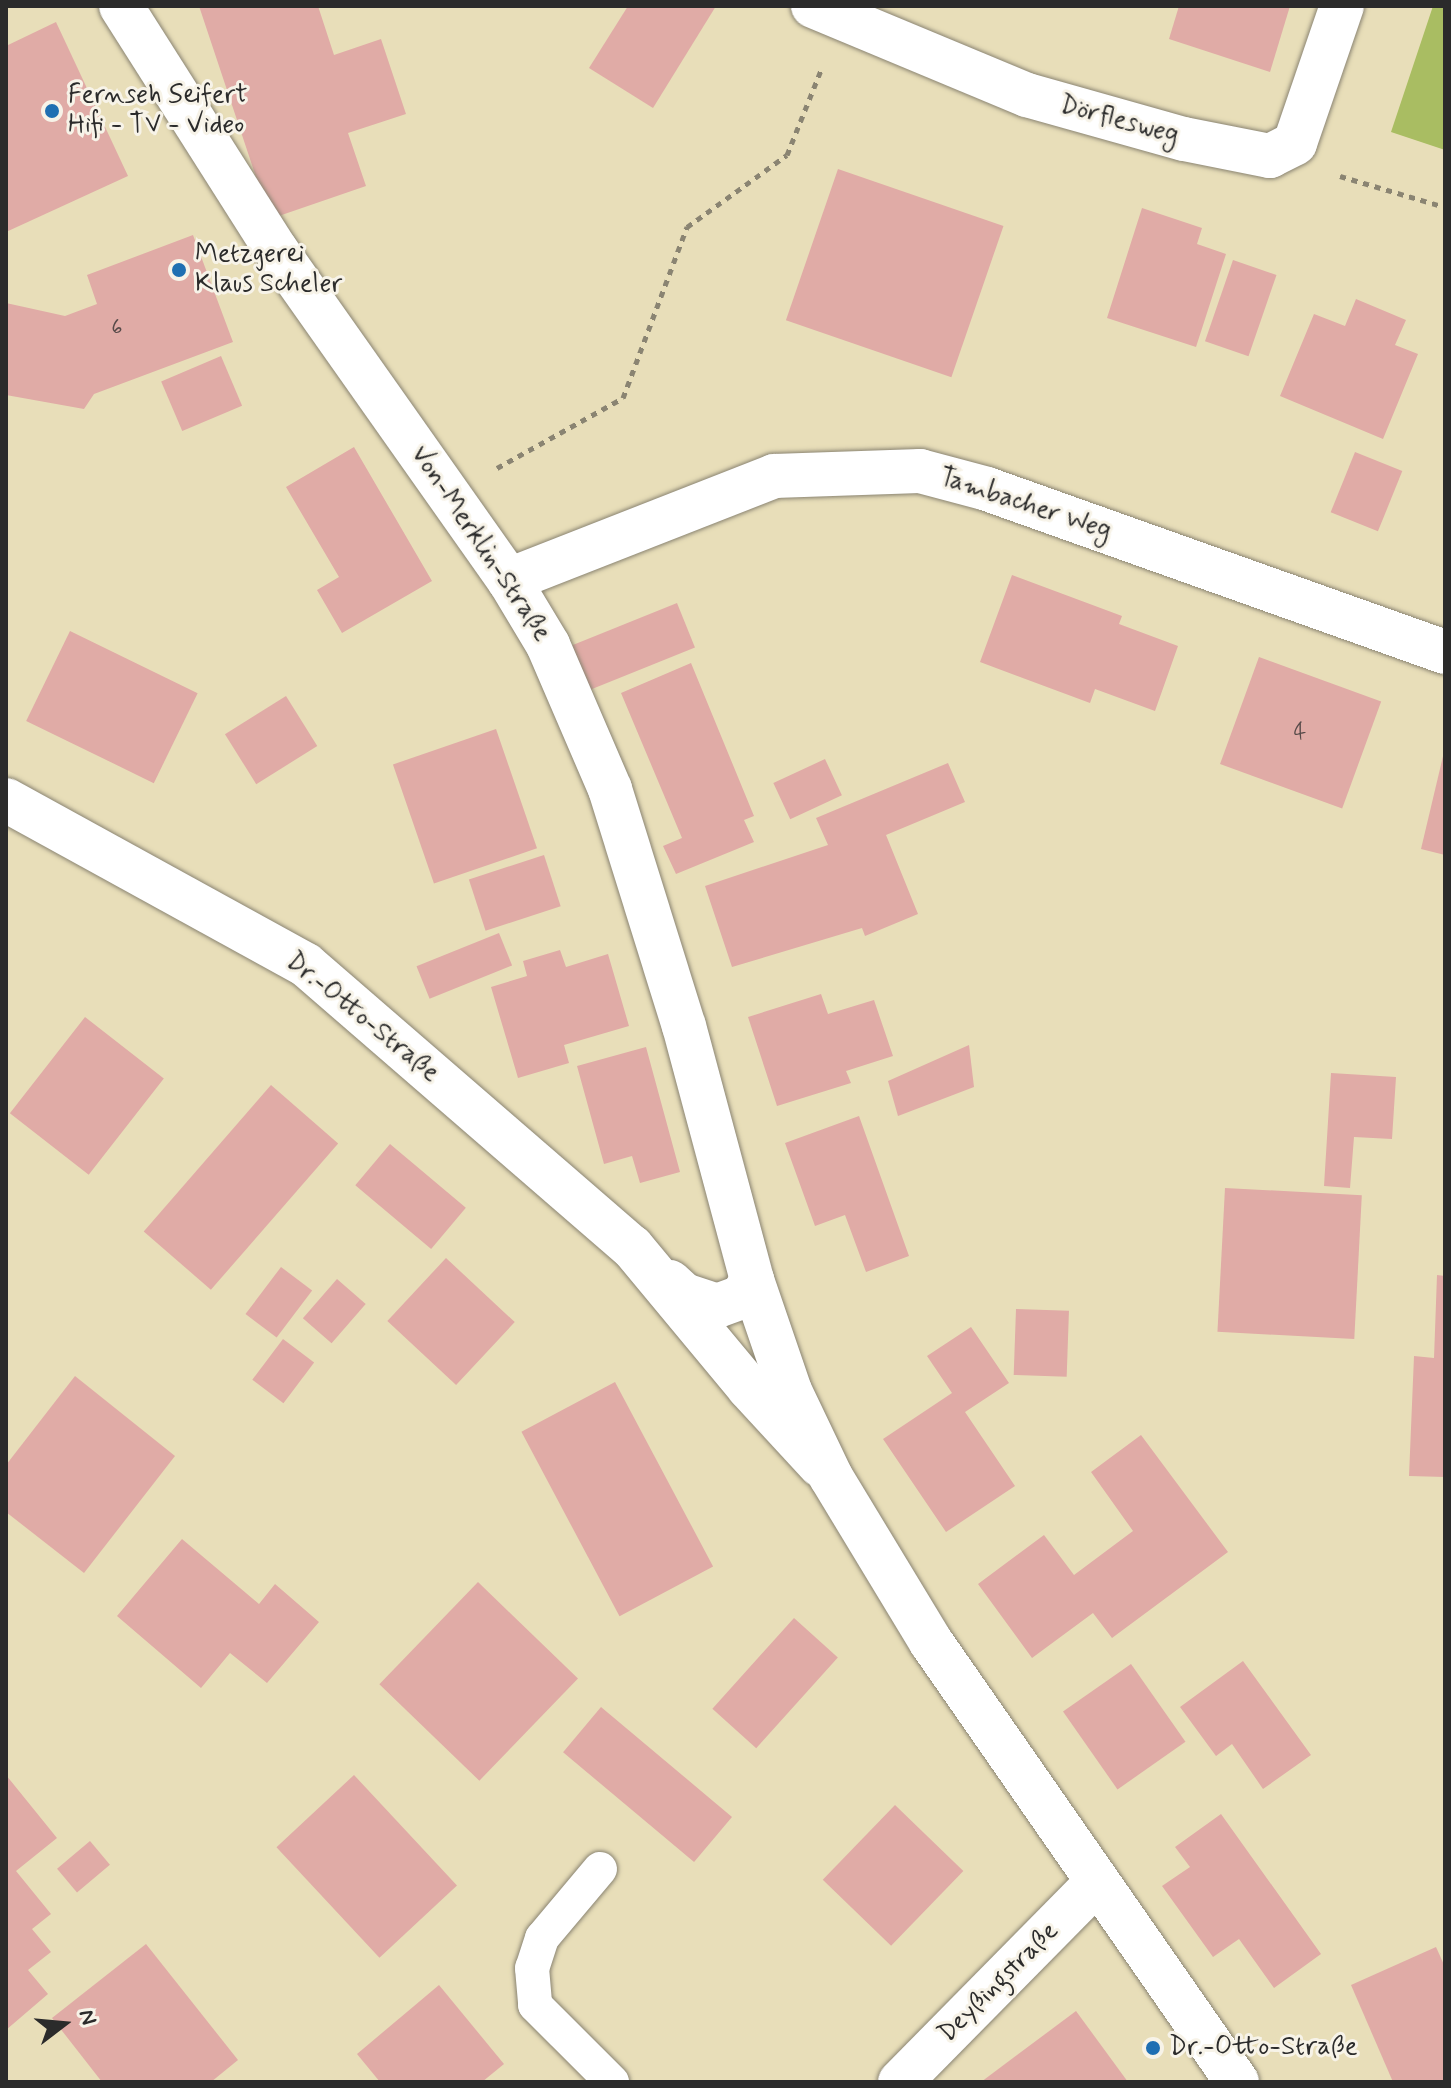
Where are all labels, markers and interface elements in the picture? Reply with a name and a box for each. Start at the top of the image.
place label: Fernseh Seifert Hifi - TV - Video [68,80,247,142]
street label: Dörflesweg [1056,90,1182,152]
marker: Fernseh Seifert Hifi - TV - Video [43,102,61,120]
place label: Metzgerei Klaus Scheler [195,239,342,300]
marker: Metzgerei Klaus Scheler [170,261,188,279]
house number: 6 [111,316,123,342]
street label: Von-Merklin-Straße [403,440,557,648]
street label: Tambacher Weg [935,462,1115,548]
house number: 4 [1294,720,1306,746]
street label: Dr.-Otto-Straße [279,947,445,1089]
street label: Deyßingstraße [932,1916,1066,2050]
north arrow [24,1984,104,2064]
text: N [72,2006,103,2028]
place label: Dr.-Otto-Straße [1169,2032,1358,2064]
marker: Dr.-Otto-Straße [1144,2039,1162,2057]

